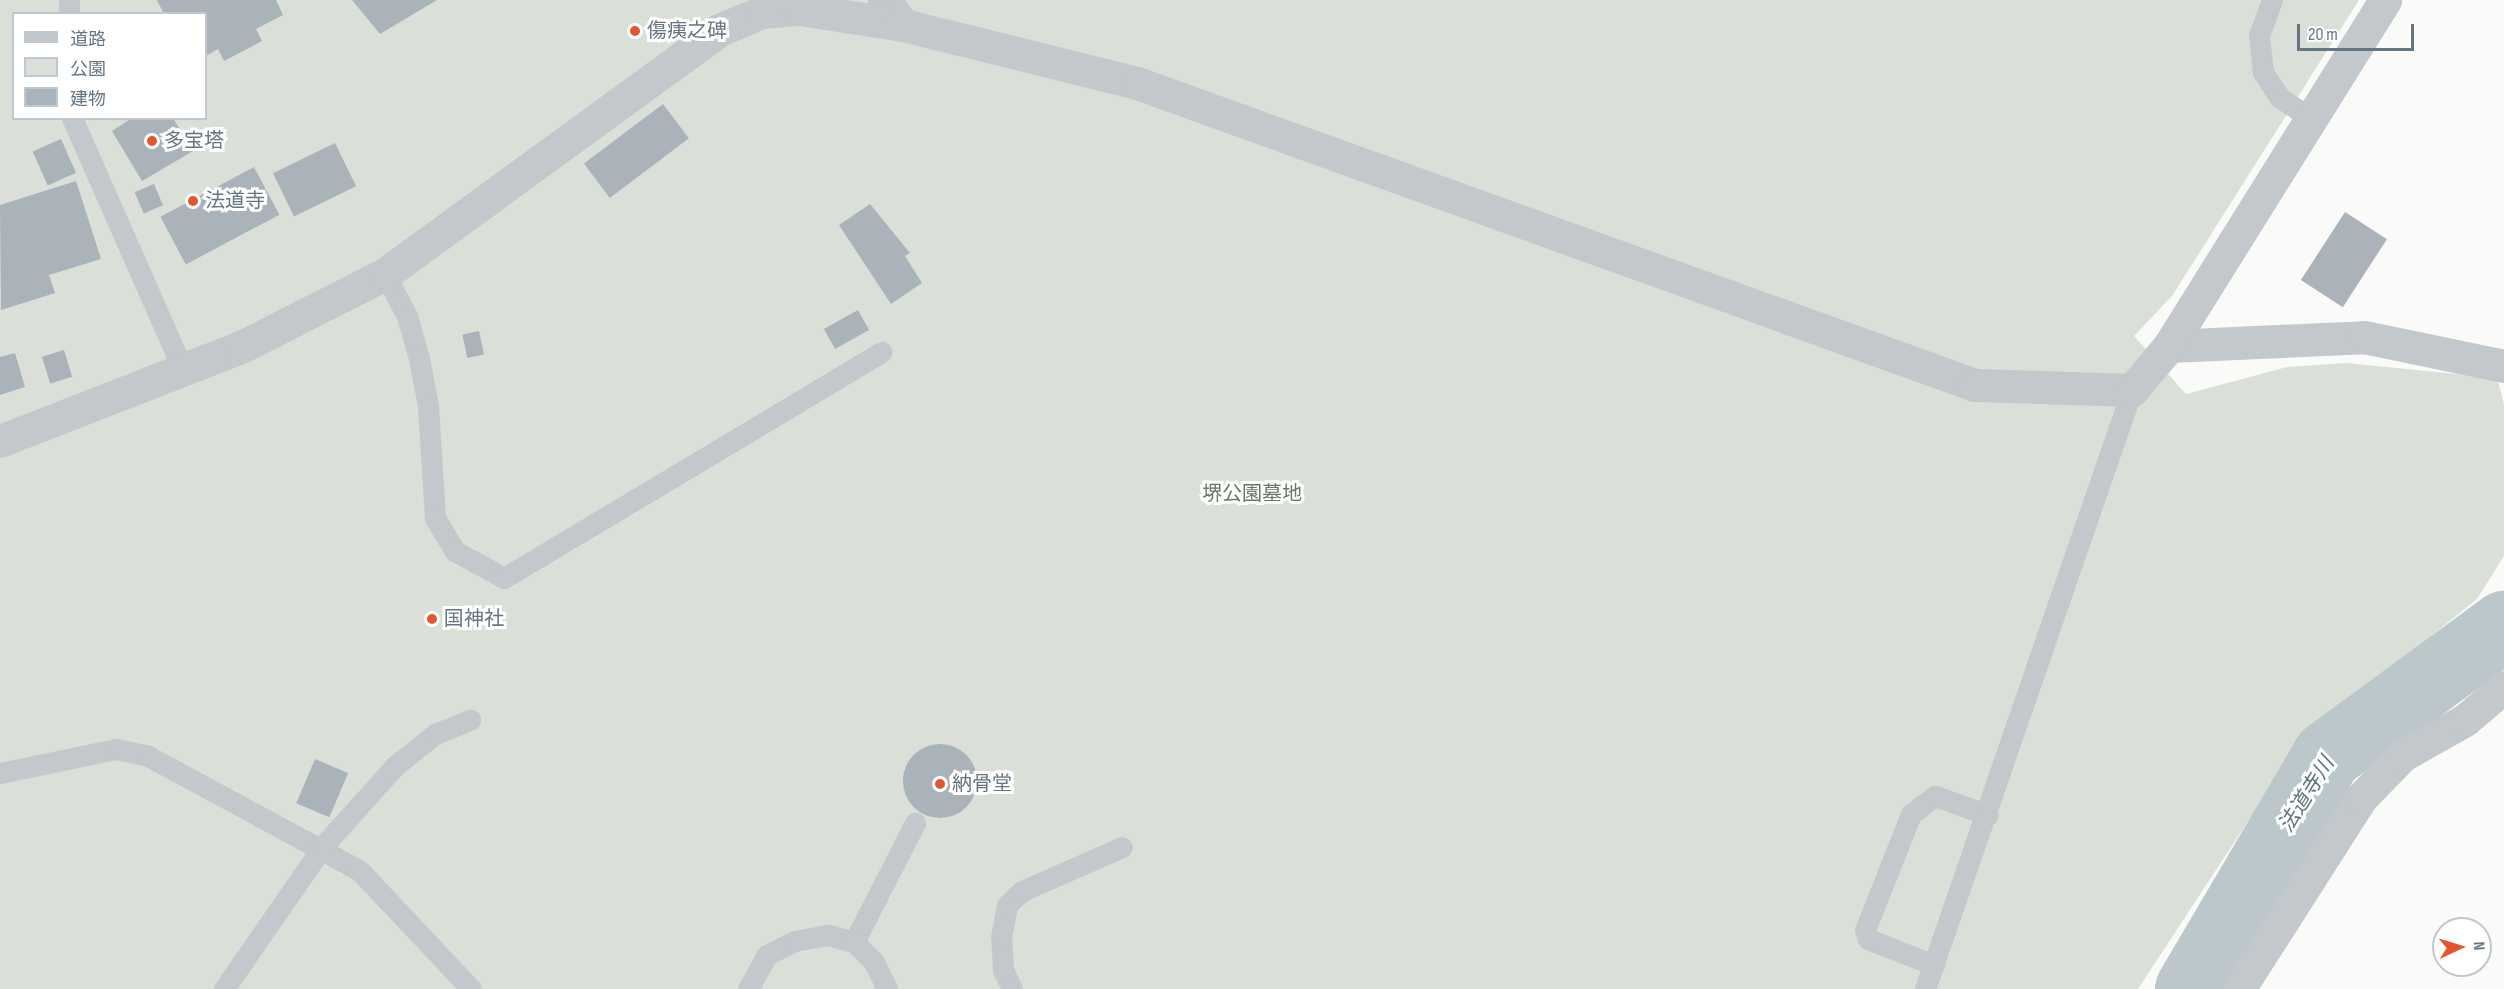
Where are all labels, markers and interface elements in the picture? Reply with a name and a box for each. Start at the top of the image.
legend [12,12,207,120]
scale bar [2300,12,2417,50]
place label: 傷痍之碑 [647,19,727,43]
marker: 傷痍之碑 [628,24,642,38]
text: 20 m [2308,24,2338,45]
text: 道路 [70,29,106,50]
text: 公園 [70,59,106,80]
text: 建物 [70,89,106,110]
place label: 多宝塔 [164,129,224,153]
marker: 多宝塔 [145,134,159,148]
place label: 法道寺 [205,189,265,213]
marker: 法道寺 [186,194,200,208]
park label: 堺公園墓地 [1202,482,1302,506]
place label: 国神社 [444,607,504,631]
marker: 国神社 [425,612,439,626]
water label: 法道寺川 [2274,753,2340,837]
place label: 納骨堂 [952,772,1012,796]
marker: 納骨堂 [933,777,947,791]
north arrow [2432,917,2492,977]
text: N [2469,941,2488,951]

